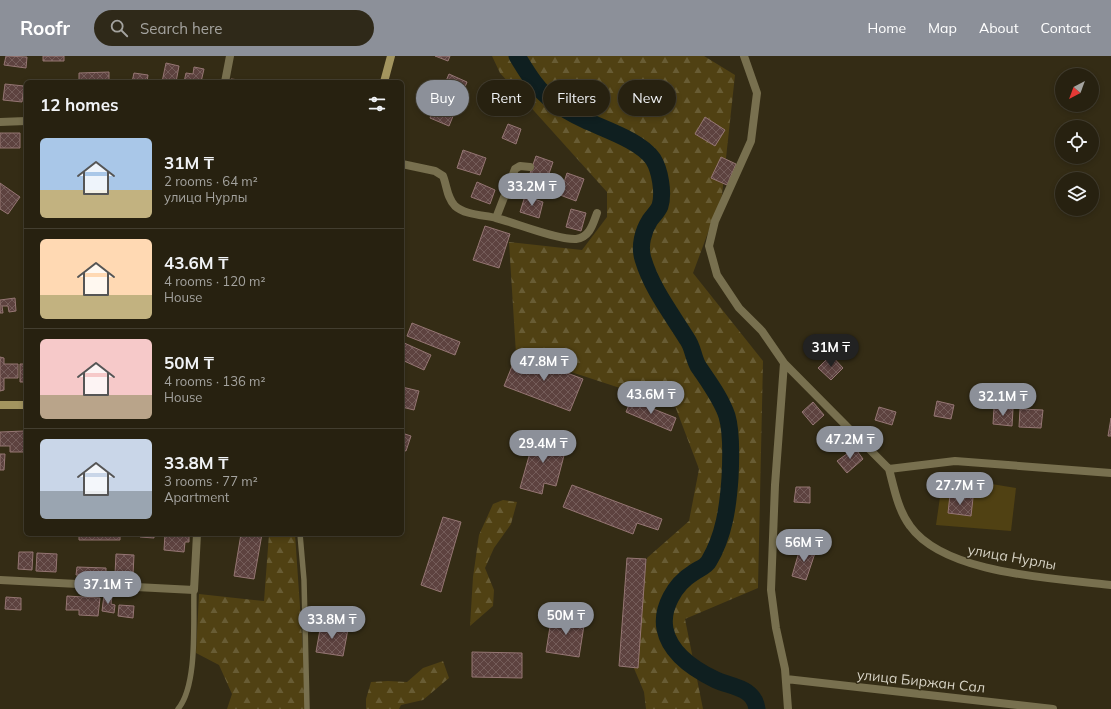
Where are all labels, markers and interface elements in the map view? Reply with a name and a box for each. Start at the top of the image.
search box [94,10,374,46]
text: Roofr [20,16,70,40]
icon: search [108,17,130,39]
text: Search here [140,19,222,38]
text: Home [867,19,906,37]
text: Map [928,19,957,37]
text: About [979,19,1019,37]
text: Contact [1041,19,1091,37]
north arrow [1055,68,1099,112]
map controls [1055,68,1099,216]
chip: Buy [416,80,469,116]
chip: Rent [477,80,535,116]
chip: Filters [543,80,610,116]
chip: New [618,80,676,116]
icon: filters [366,93,388,115]
text: 12 homes [40,94,119,115]
button: locate [1055,120,1099,164]
text: 31M ₸ [164,152,214,173]
icon: home [72,154,120,202]
button: layers [1055,172,1099,216]
text: 2 rooms · 64 m² [164,173,258,189]
pin: 33.2M ₸ [495,173,569,207]
text: 33.2M ₸ [507,178,557,194]
text: улица Нурлы [164,189,247,205]
text: 43.6M ₸ [164,252,228,273]
icon: home [72,255,120,303]
text: 4 rooms · 120 m² [164,273,265,289]
text: House [164,289,202,305]
pin: 31M ₸ [803,334,859,368]
text: 31M ₸ [812,339,850,355]
pin: 47.8M ₸ [507,348,581,382]
text: 50M ₸ [164,352,214,373]
text: 47.8M ₸ [519,353,569,369]
icon: home [72,355,120,403]
text: 4 rooms · 136 m² [164,373,265,389]
pin: 43.6M ₸ [614,381,688,415]
pin: 32.1M ₸ [966,383,1040,417]
text: 43.6M ₸ [626,386,676,402]
text: 32.1M ₸ [978,388,1028,404]
text: House [164,389,202,405]
pin: 47.2M ₸ [813,426,887,460]
pin: 29.4M ₸ [506,430,580,464]
text: 47.2M ₸ [825,431,875,447]
text: 29.4M ₸ [518,435,568,451]
text: 33.8M ₸ [164,452,228,473]
icon: home [72,455,120,503]
pin: 27.7M ₸ [923,472,997,506]
text: 3 rooms · 77 m² [164,473,258,489]
text: 27.7M ₸ [935,477,985,493]
text: Apartment [164,489,229,505]
pin: 56M ₸ [776,529,832,563]
text: 56M ₸ [785,534,823,550]
street label: улица Нурлы [966,540,1058,574]
pin: 37.1M ₸ [71,571,145,605]
text: 37.1M ₸ [83,576,133,592]
pin: 50M ₸ [538,602,594,636]
pin: 33.8M ₸ [295,606,369,640]
text: 50M ₸ [547,607,585,623]
text: 33.8M ₸ [307,611,357,627]
street label: улица Биржан Сал [856,665,986,697]

